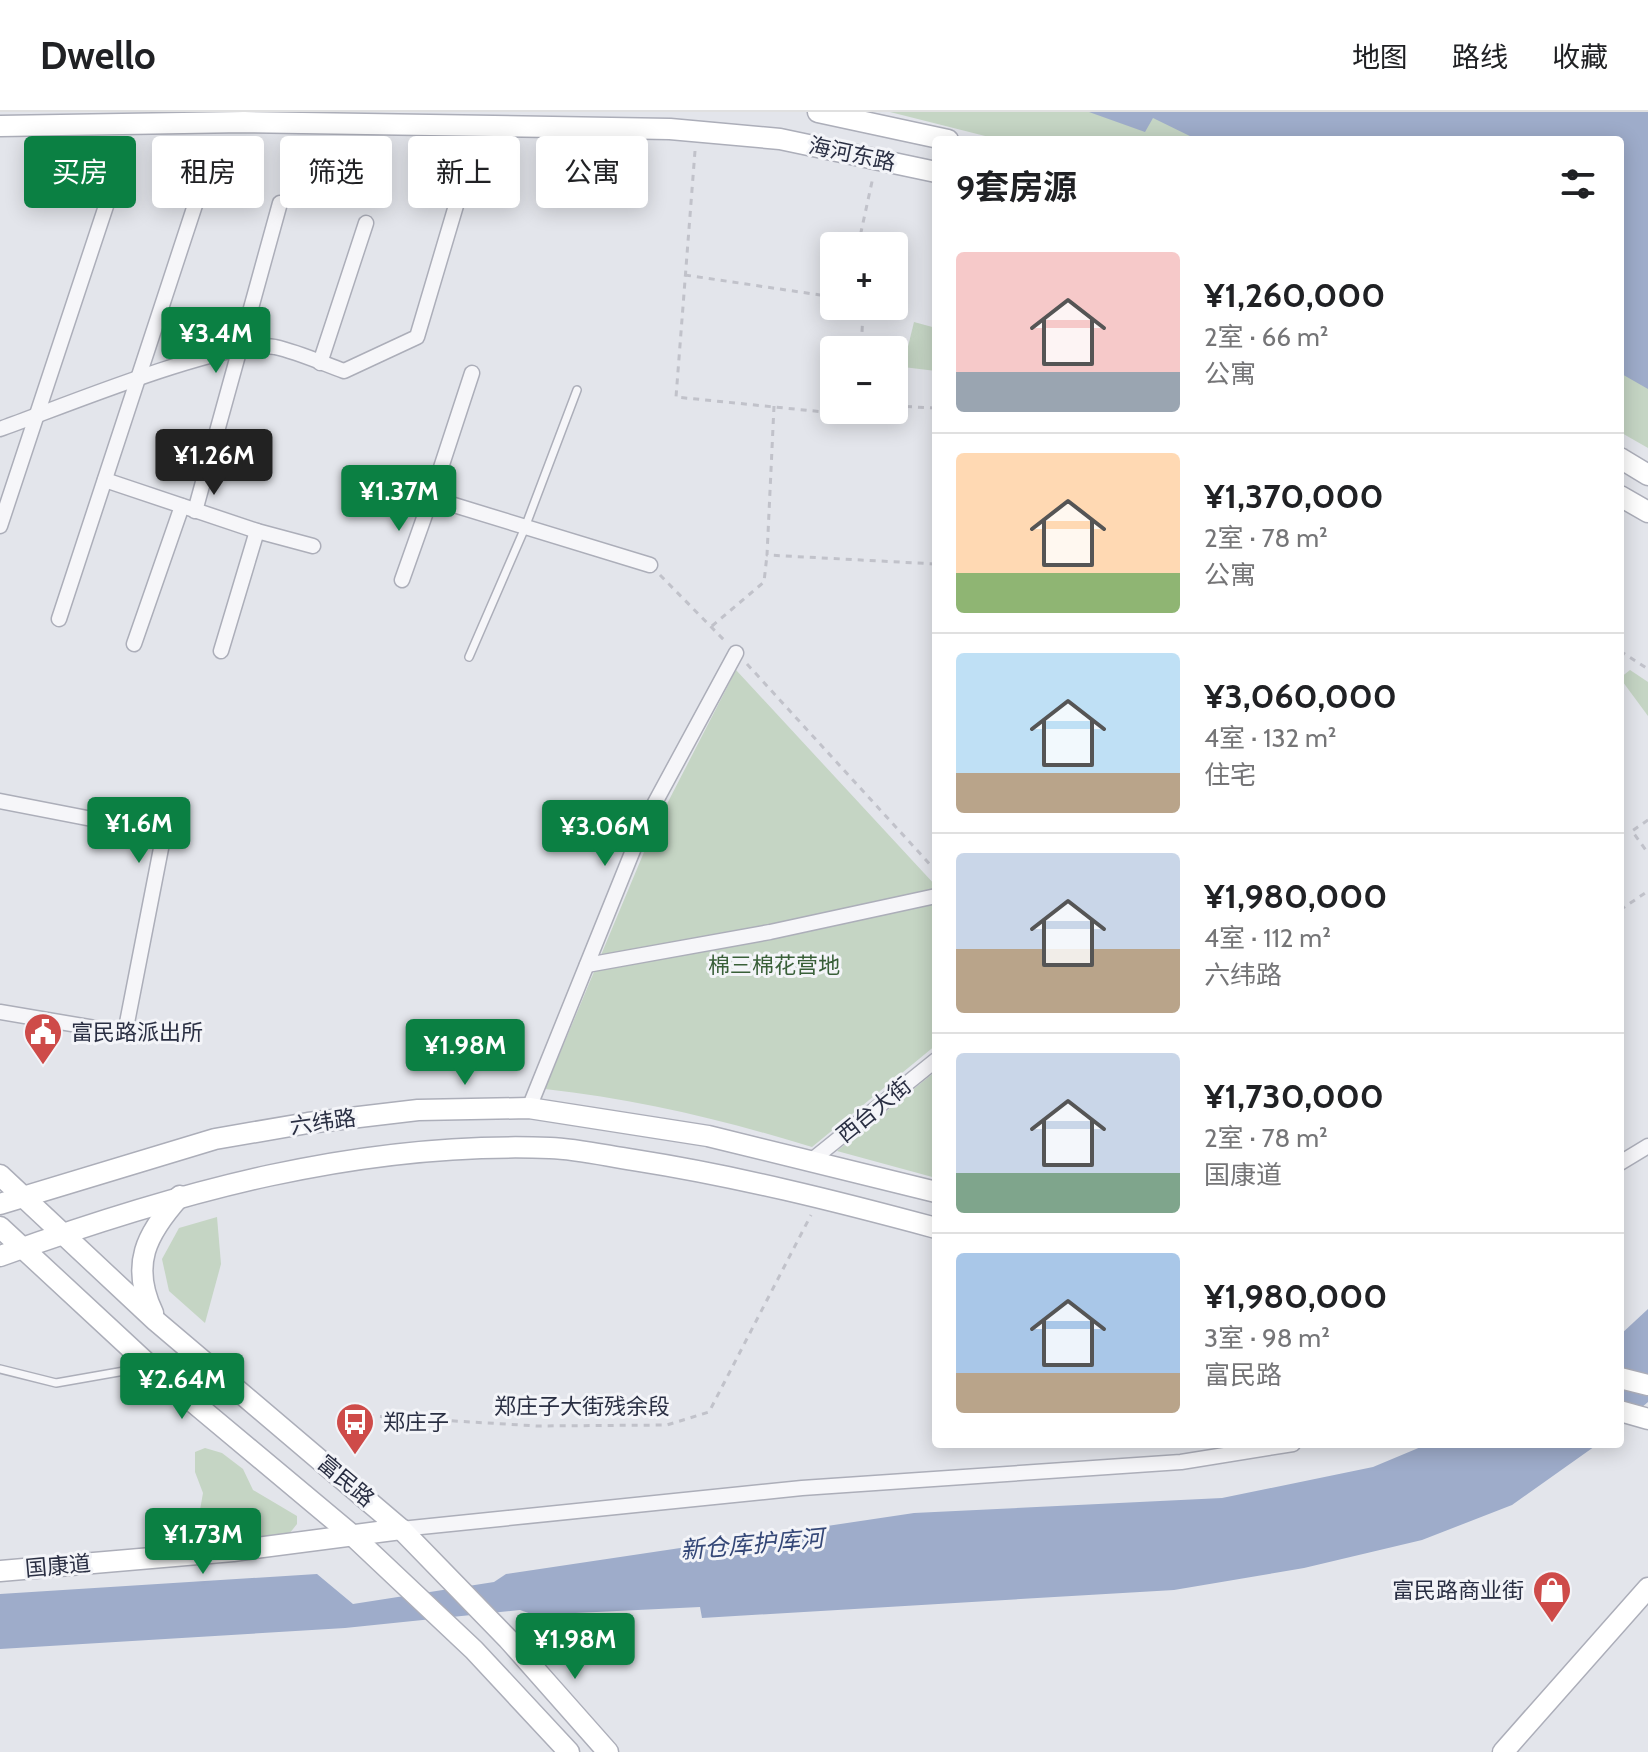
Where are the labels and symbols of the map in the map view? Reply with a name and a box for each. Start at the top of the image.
street label: 海河东路 [806,132,898,176]
pin: ¥3.4M [160,307,272,375]
pin: ¥1.26M [149,429,279,497]
pin: ¥1.37M [334,465,464,533]
pin: ¥1.6M [83,797,195,865]
pin: ¥3.06M [540,800,670,868]
park label: 棉三棉花营地 [708,952,840,979]
public building icon: 富民路派出所 [22,1011,64,1066]
place label: 富民路派出所 [71,1019,203,1046]
pin: ¥1.98M [400,1019,530,1087]
street label: 西台大街 [831,1072,917,1148]
street label: 六纬路 [288,1104,358,1140]
pin: ¥2.64M [117,1353,247,1421]
street label: 郑庄子大街残余段 [494,1393,670,1420]
bus stop icon: 郑庄子 [334,1401,376,1456]
place label: 郑庄子 [383,1409,449,1436]
street label: 富民路 [312,1449,380,1513]
pin: ¥1.73M [138,1508,268,1576]
water label: 新仓库护库河 [679,1523,829,1565]
street label: 国康道 [24,1550,92,1582]
shop icon: 富民路商业街 [1531,1569,1573,1624]
place label: 富民路商业街 [1392,1577,1524,1604]
pin: ¥1.98M [510,1613,640,1681]

